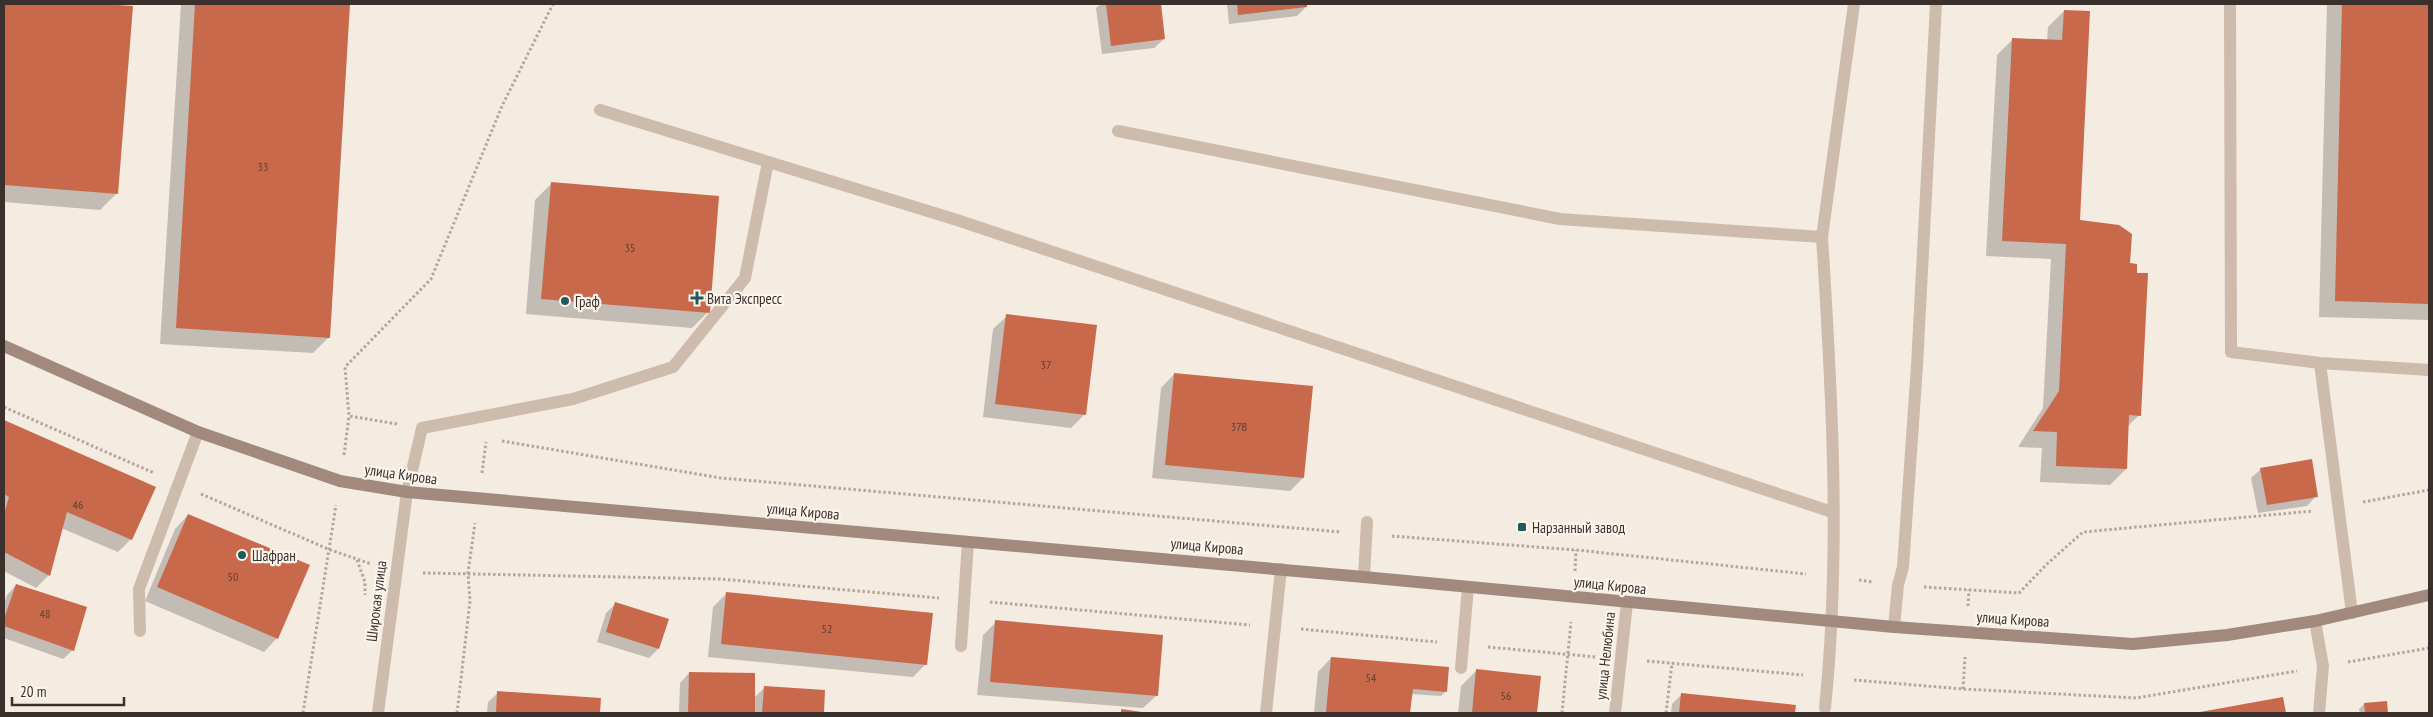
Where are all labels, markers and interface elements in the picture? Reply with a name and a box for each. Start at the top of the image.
house number: 33 [258,159,268,174]
house number: 35 [625,240,635,255]
place label: Вита Экспресс [707,289,783,308]
place label: Граф [575,292,600,311]
marker: Вита Экспресс [691,292,703,304]
marker: Граф [559,295,571,307]
house number: 37 [1041,357,1051,372]
house number: 37В [1231,419,1248,434]
street label: улица Кирова [364,460,438,488]
house number: 46 [73,497,83,512]
street label: улица Кирова [766,498,840,524]
place label: Нарзанный завод [1532,518,1625,537]
marker: Нарзанный завод [1516,521,1528,533]
street label: улица Кирова [1170,533,1244,559]
place label: Шафран [252,546,296,565]
marker: Шафран [236,549,248,561]
street label: Широкая улица [362,559,390,643]
house number: 50 [228,569,238,584]
street label: улица Кирова [1573,572,1647,598]
house number: 48 [40,606,50,621]
street label: улица Кирова [1976,607,2050,631]
street label: улица Нелюбина [1591,611,1619,701]
house number: 52 [822,621,832,636]
house number: 54 [1366,670,1377,685]
scale bar [12,674,125,706]
text: 20 m [20,682,46,701]
house number: 56 [1501,688,1511,703]

